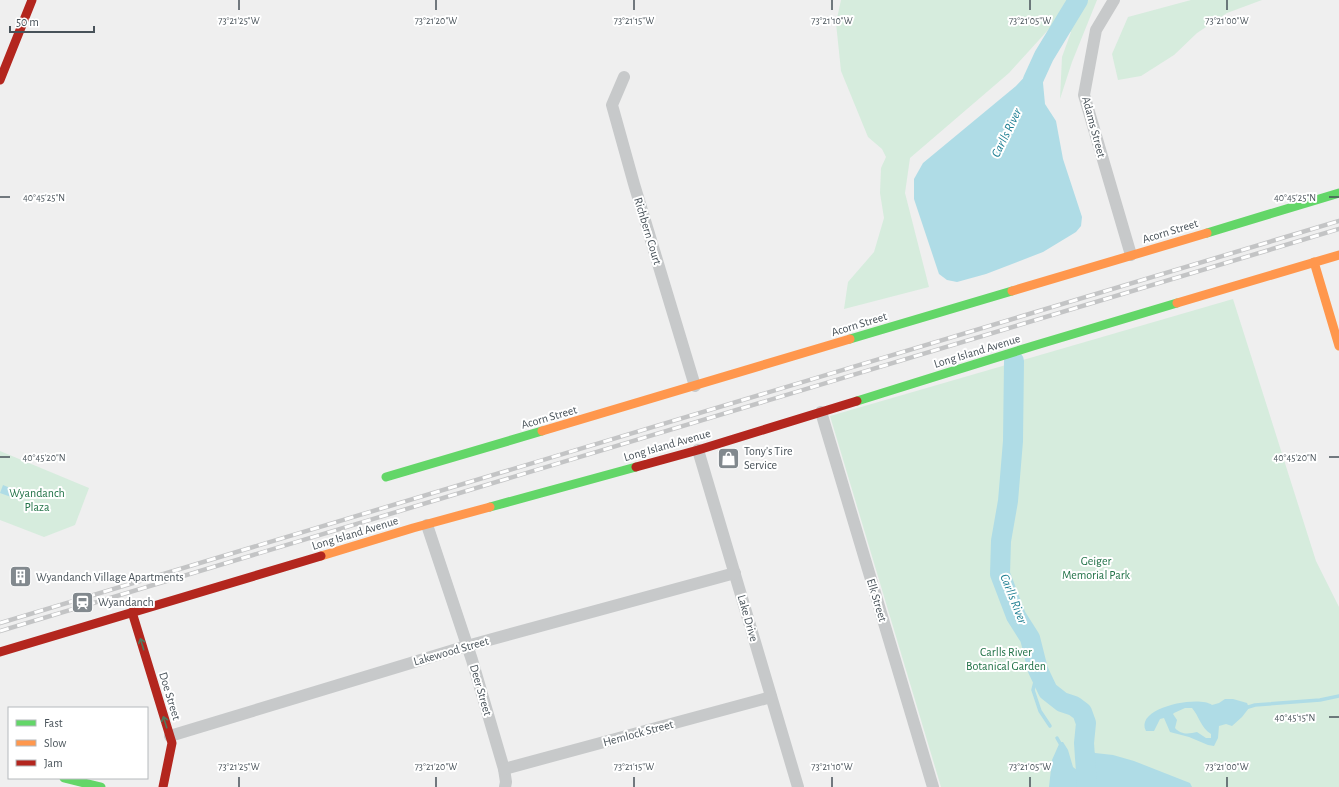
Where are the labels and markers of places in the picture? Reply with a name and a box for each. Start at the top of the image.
shop icon: Tony’s Tire Service [715,445,741,471]
place label: Tony’s Tire Service [744,445,793,471]
building icon: Wyandanch Village Apartments [7,564,33,590]
place label: Wyandanch Village Apartments [36,571,184,584]
station icon: Wyandanch [70,589,96,615]
place label: Wyandanch [98,596,154,609]

